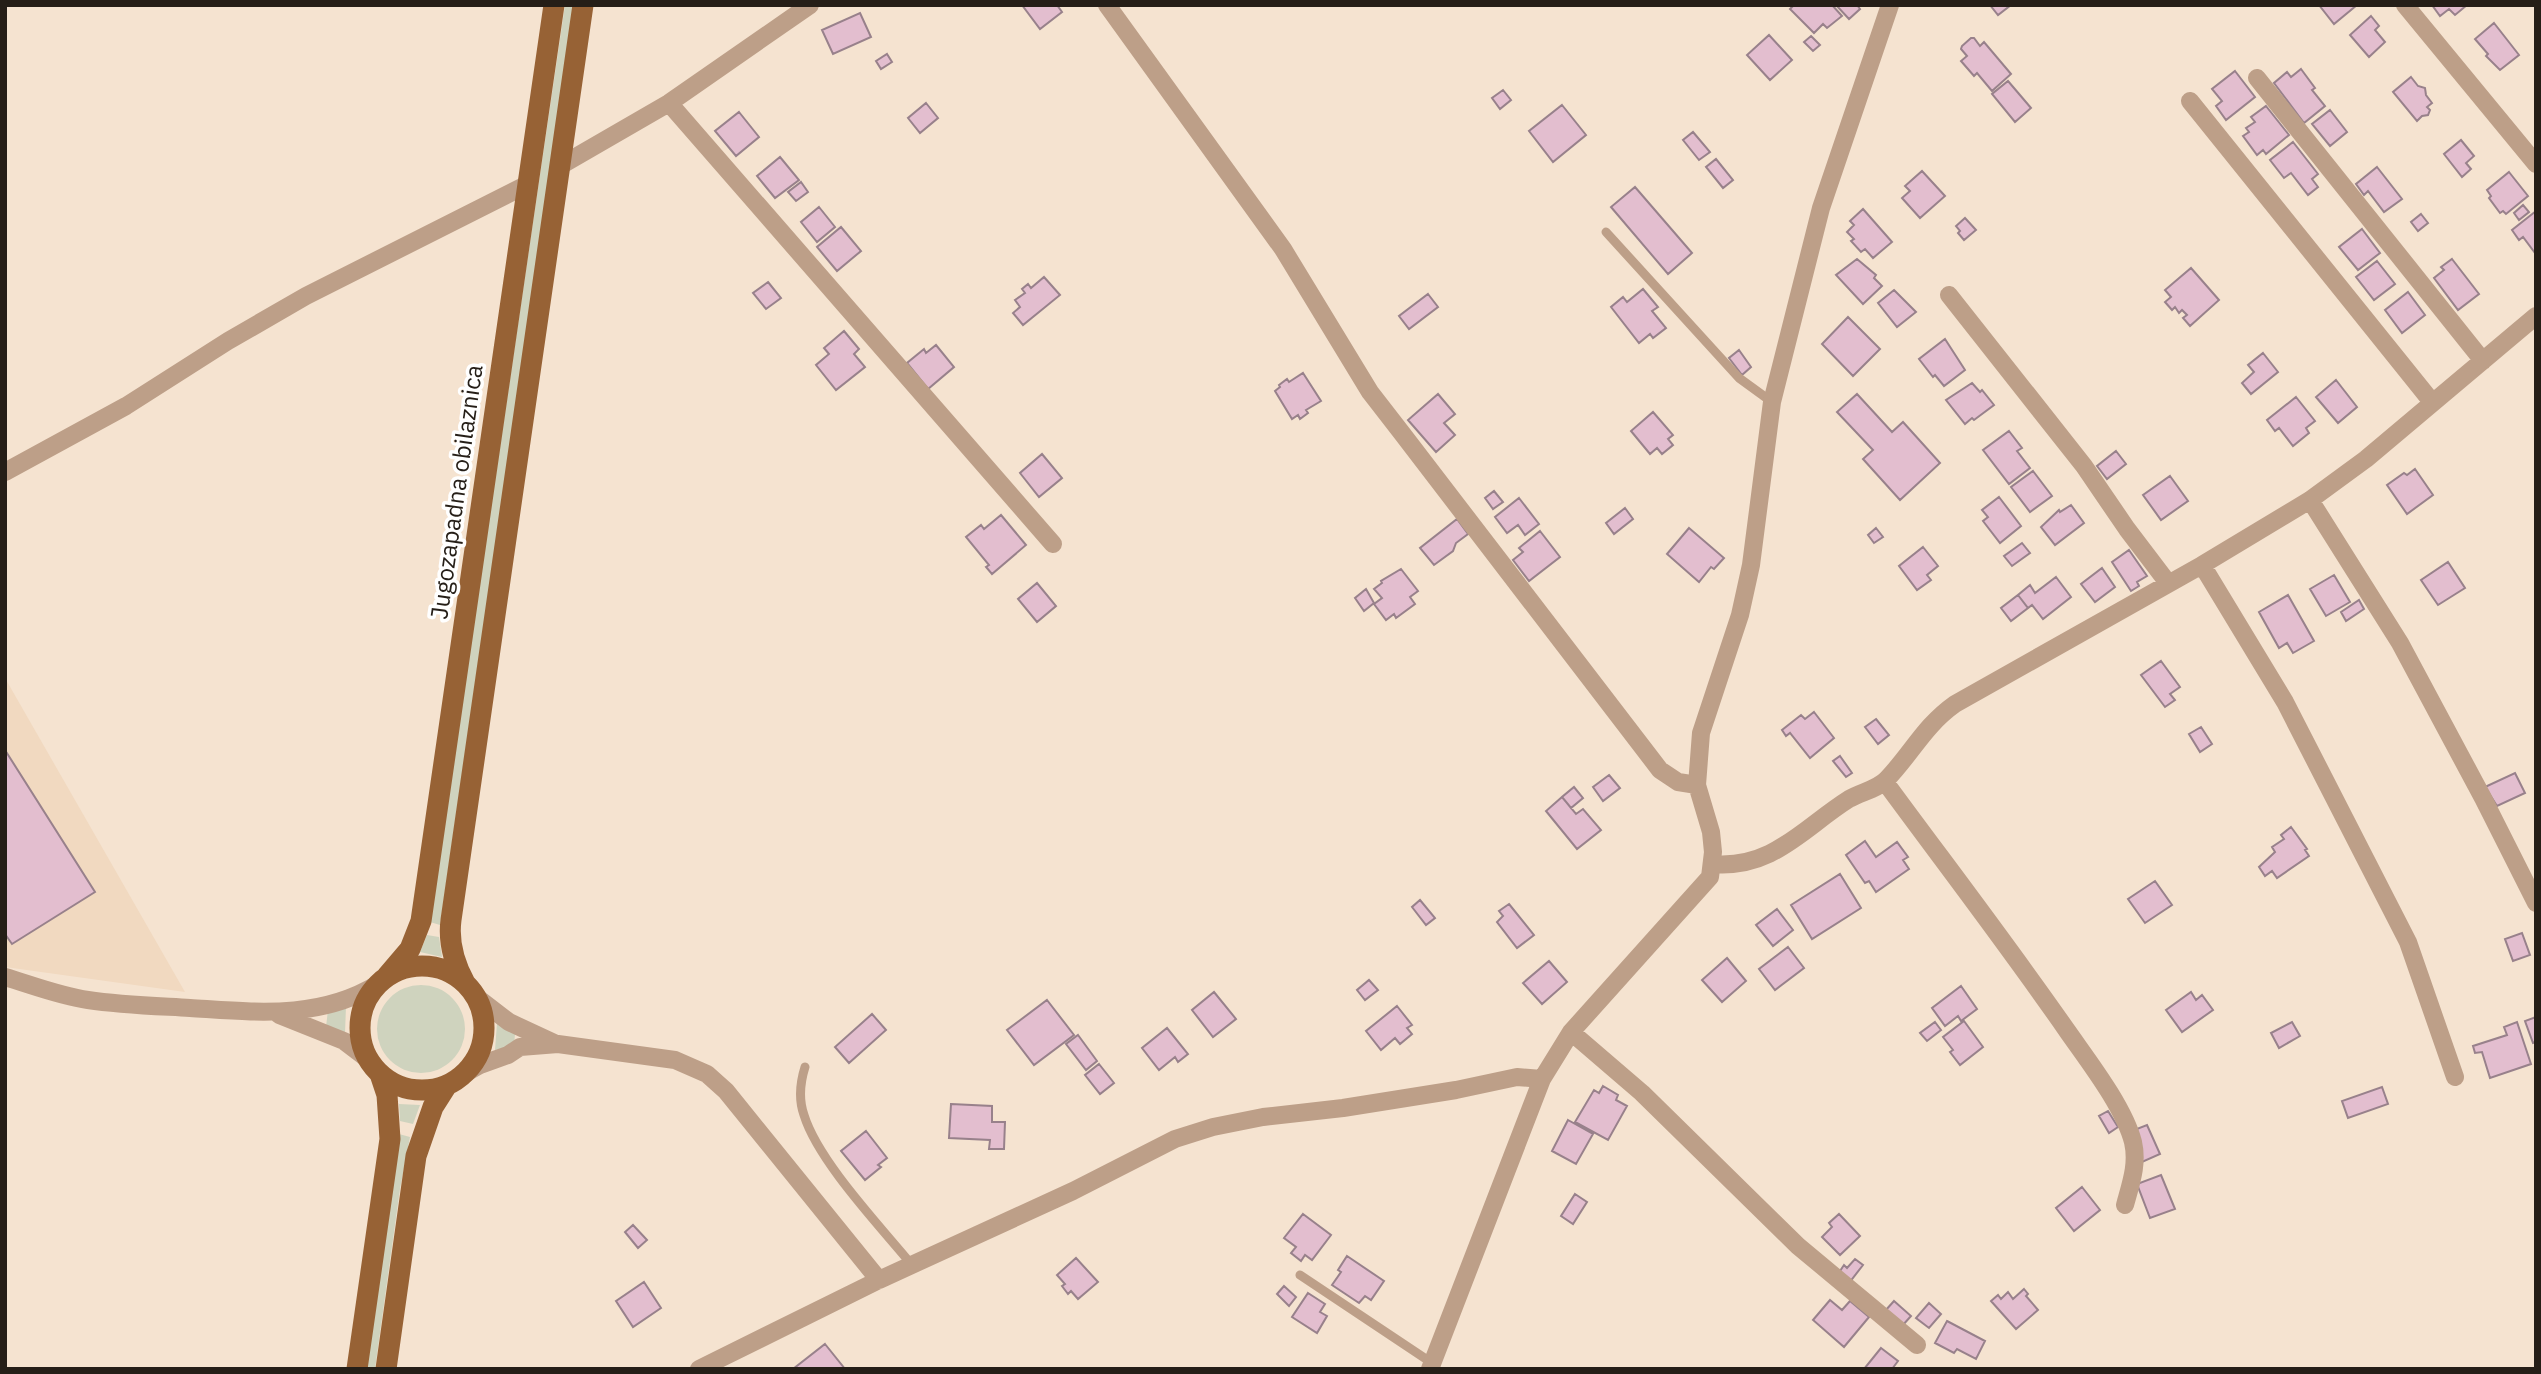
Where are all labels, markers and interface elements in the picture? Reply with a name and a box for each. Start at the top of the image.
street label: Jugozapadna obilaznica [422,362,490,621]

